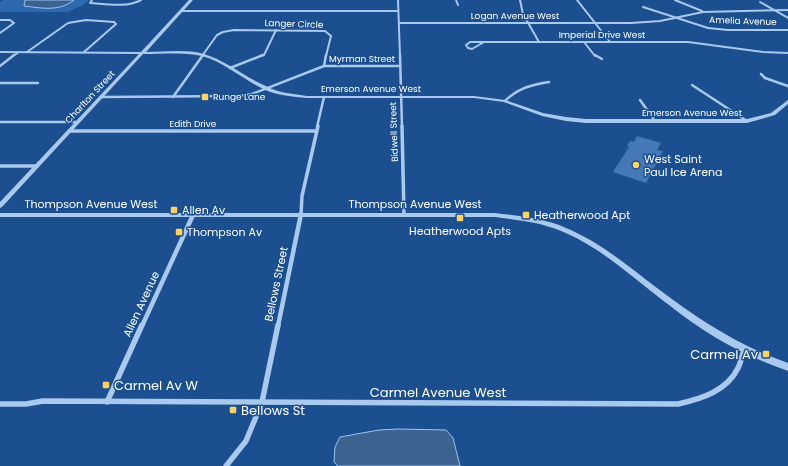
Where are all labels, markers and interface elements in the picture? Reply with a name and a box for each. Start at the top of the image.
street label: Logan Avenue West [471,10,559,22]
street label: Amelia Avenue [709,14,777,28]
street label: Langer Circle [264,17,324,31]
street label: Imperial Drive West [559,29,645,41]
street label: Myrman Street [329,53,395,65]
street label: Charlton Street [62,68,118,126]
street label: Emerson Avenue West [321,83,421,95]
place label: Runge Lane [213,91,266,103]
marker: Runge Lane [200,92,210,102]
street label: Bidwell Street [387,102,401,162]
street label: Emerson Avenue West [642,107,742,119]
street label: Edith Drive [170,118,217,130]
place label: West Saint Paul Ice Arena [644,151,722,180]
marker: West Saint Paul Ice Arena [631,160,641,170]
street label: Thompson Avenue West [24,196,158,212]
street label: Thompson Avenue West [348,196,482,212]
place label: Allen Av [182,202,226,218]
marker: Allen Av [169,205,179,215]
place label: Heatherwood Apt [534,207,630,223]
marker: Heatherwood Apt [521,210,531,220]
marker: Heatherwood Apts [455,213,465,223]
place label: Heatherwood Apts [409,223,511,239]
place label: Thompson Av [187,224,263,240]
marker: Thompson Av [174,227,184,237]
street label: Bellows Street [260,245,292,323]
street label: Allen Avenue [119,268,163,340]
place label: Carmel Av [690,345,759,364]
marker: Carmel Av [761,349,771,359]
place label: Carmel Av W [114,376,198,395]
marker: Carmel Av W [101,380,111,390]
street label: Carmel Avenue West [370,383,506,402]
place label: Bellows St [241,401,305,420]
marker: Bellows St [228,405,238,415]

